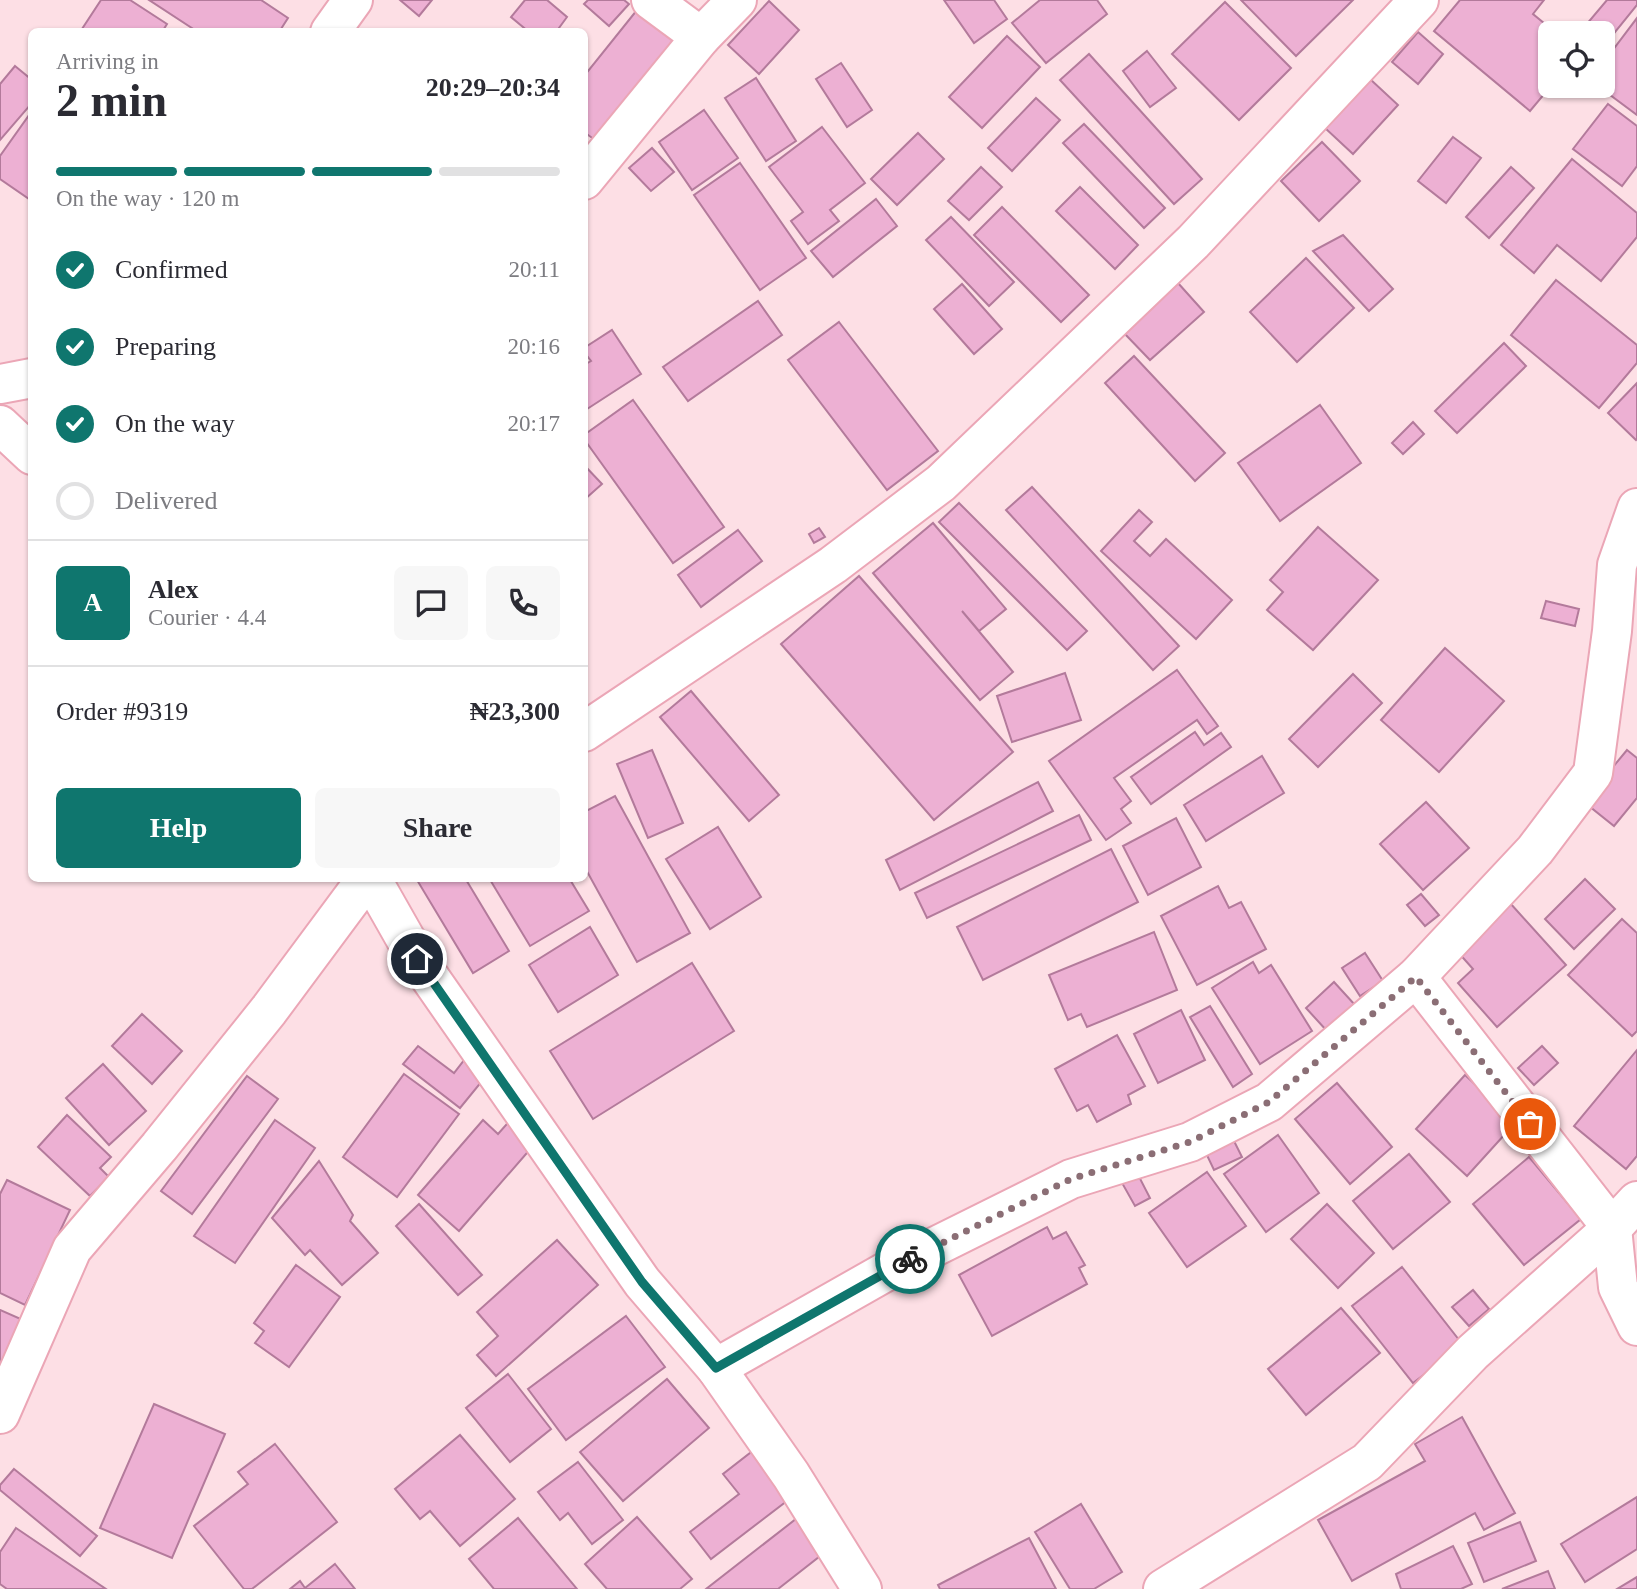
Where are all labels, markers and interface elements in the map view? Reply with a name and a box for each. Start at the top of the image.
map controls [1538,21,1615,98]
button: locate [1538,21,1615,98]
text: Arriving in [56,49,159,74]
text: 20:29–20:34 [426,73,560,102]
text: 2 min [56,75,167,126]
text: On the way · 120 m [56,186,239,211]
icon: check [56,251,94,289]
text: Confirmed [115,255,228,284]
text: 20:11 [508,257,560,282]
icon: check [56,328,94,366]
text: Preparing [115,332,216,361]
text: 20:16 [508,334,560,359]
icon: check [56,405,94,443]
text: On the way [115,409,235,438]
text: 20:17 [508,411,560,436]
text: Delivered [115,486,218,515]
button: chat [394,566,468,640]
button: phone [486,566,560,640]
text: Alex [148,575,199,604]
text: A [84,588,102,617]
text: Courier · 4.4 [148,605,266,630]
text: Order #9319 [56,697,188,726]
text: ₦23,300 [470,697,560,726]
button: Help [56,788,301,868]
button: Share [315,788,560,868]
pin [387,929,447,989]
icon: home [398,940,436,978]
pin [1500,1094,1560,1154]
icon: bag [1511,1105,1549,1143]
courier [875,1224,945,1294]
icon: bike [891,1240,929,1278]

